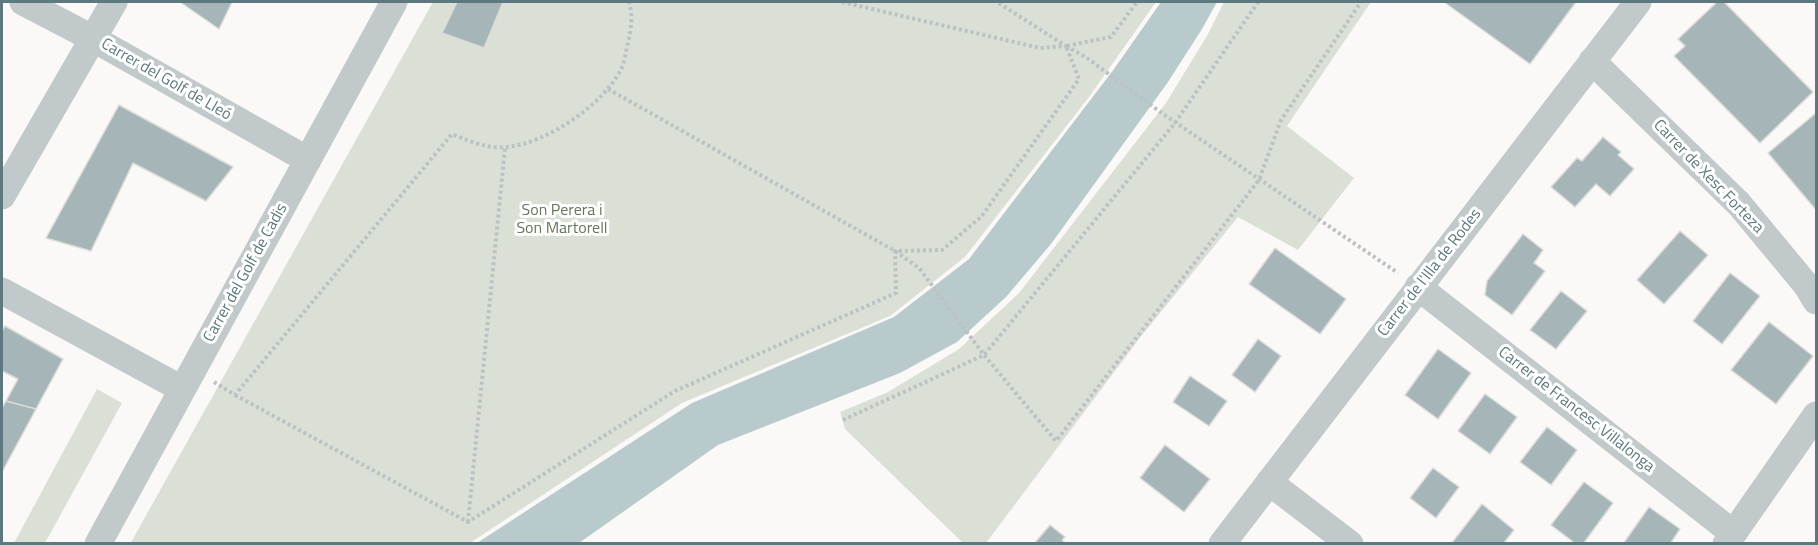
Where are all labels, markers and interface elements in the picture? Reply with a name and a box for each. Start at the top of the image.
street label: Carrer del Golf de Lleó [97,35,235,125]
street label: Carrer de Xesc Forteza [1649,116,1767,238]
street label: Carrer del Golf de Cadis [200,200,292,346]
park label: Son Perera i Son Martorell [516,201,608,239]
street label: Carrer de l'Illa de Rodes [1374,205,1486,341]
street label: Carrer de Francesc Villalonga [1494,343,1658,477]

